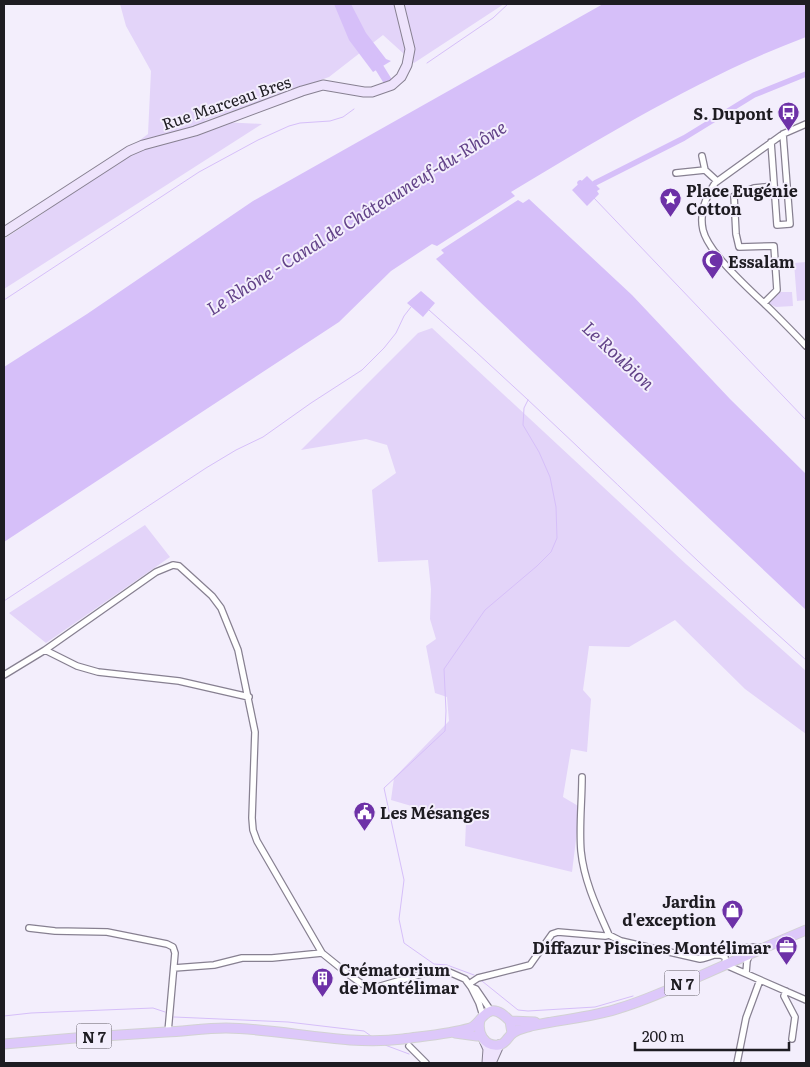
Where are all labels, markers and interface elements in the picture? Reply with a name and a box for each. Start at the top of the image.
street label: Rue Marceau Bres [158,69,294,135]
place label: S. Dupont [693,101,773,125]
bus stop icon: S. Dupont [777,101,801,132]
water label: Le Rhône - Canal de Châteauneuf-du-Rhône [201,113,511,321]
place label: Place Eugénie Cotton [686,178,798,220]
place icon: Place Eugénie Cotton [658,187,682,218]
mosque icon: Essalam [700,249,724,280]
place label: Essalam [728,249,795,273]
water label: Le Roubion [577,314,661,396]
public building icon: Les Mésanges [352,800,376,831]
place label: Les Mésanges [380,800,489,824]
place label: Jardin d'exception [622,889,716,931]
shop icon: Jardin d'exception [720,898,744,929]
place label: Diffazur Piscines Montélimar [532,935,771,959]
office icon: Diffazur Piscines Montélimar [775,935,799,966]
place label: Crématorium de Montélimar [339,957,459,999]
building icon: Crématorium de Montélimar [311,966,335,997]
road number: N 7 [664,970,700,996]
scale bar [635,1020,789,1052]
road number: N 7 [76,1024,112,1048]
text: 200 m [642,1024,685,1047]

